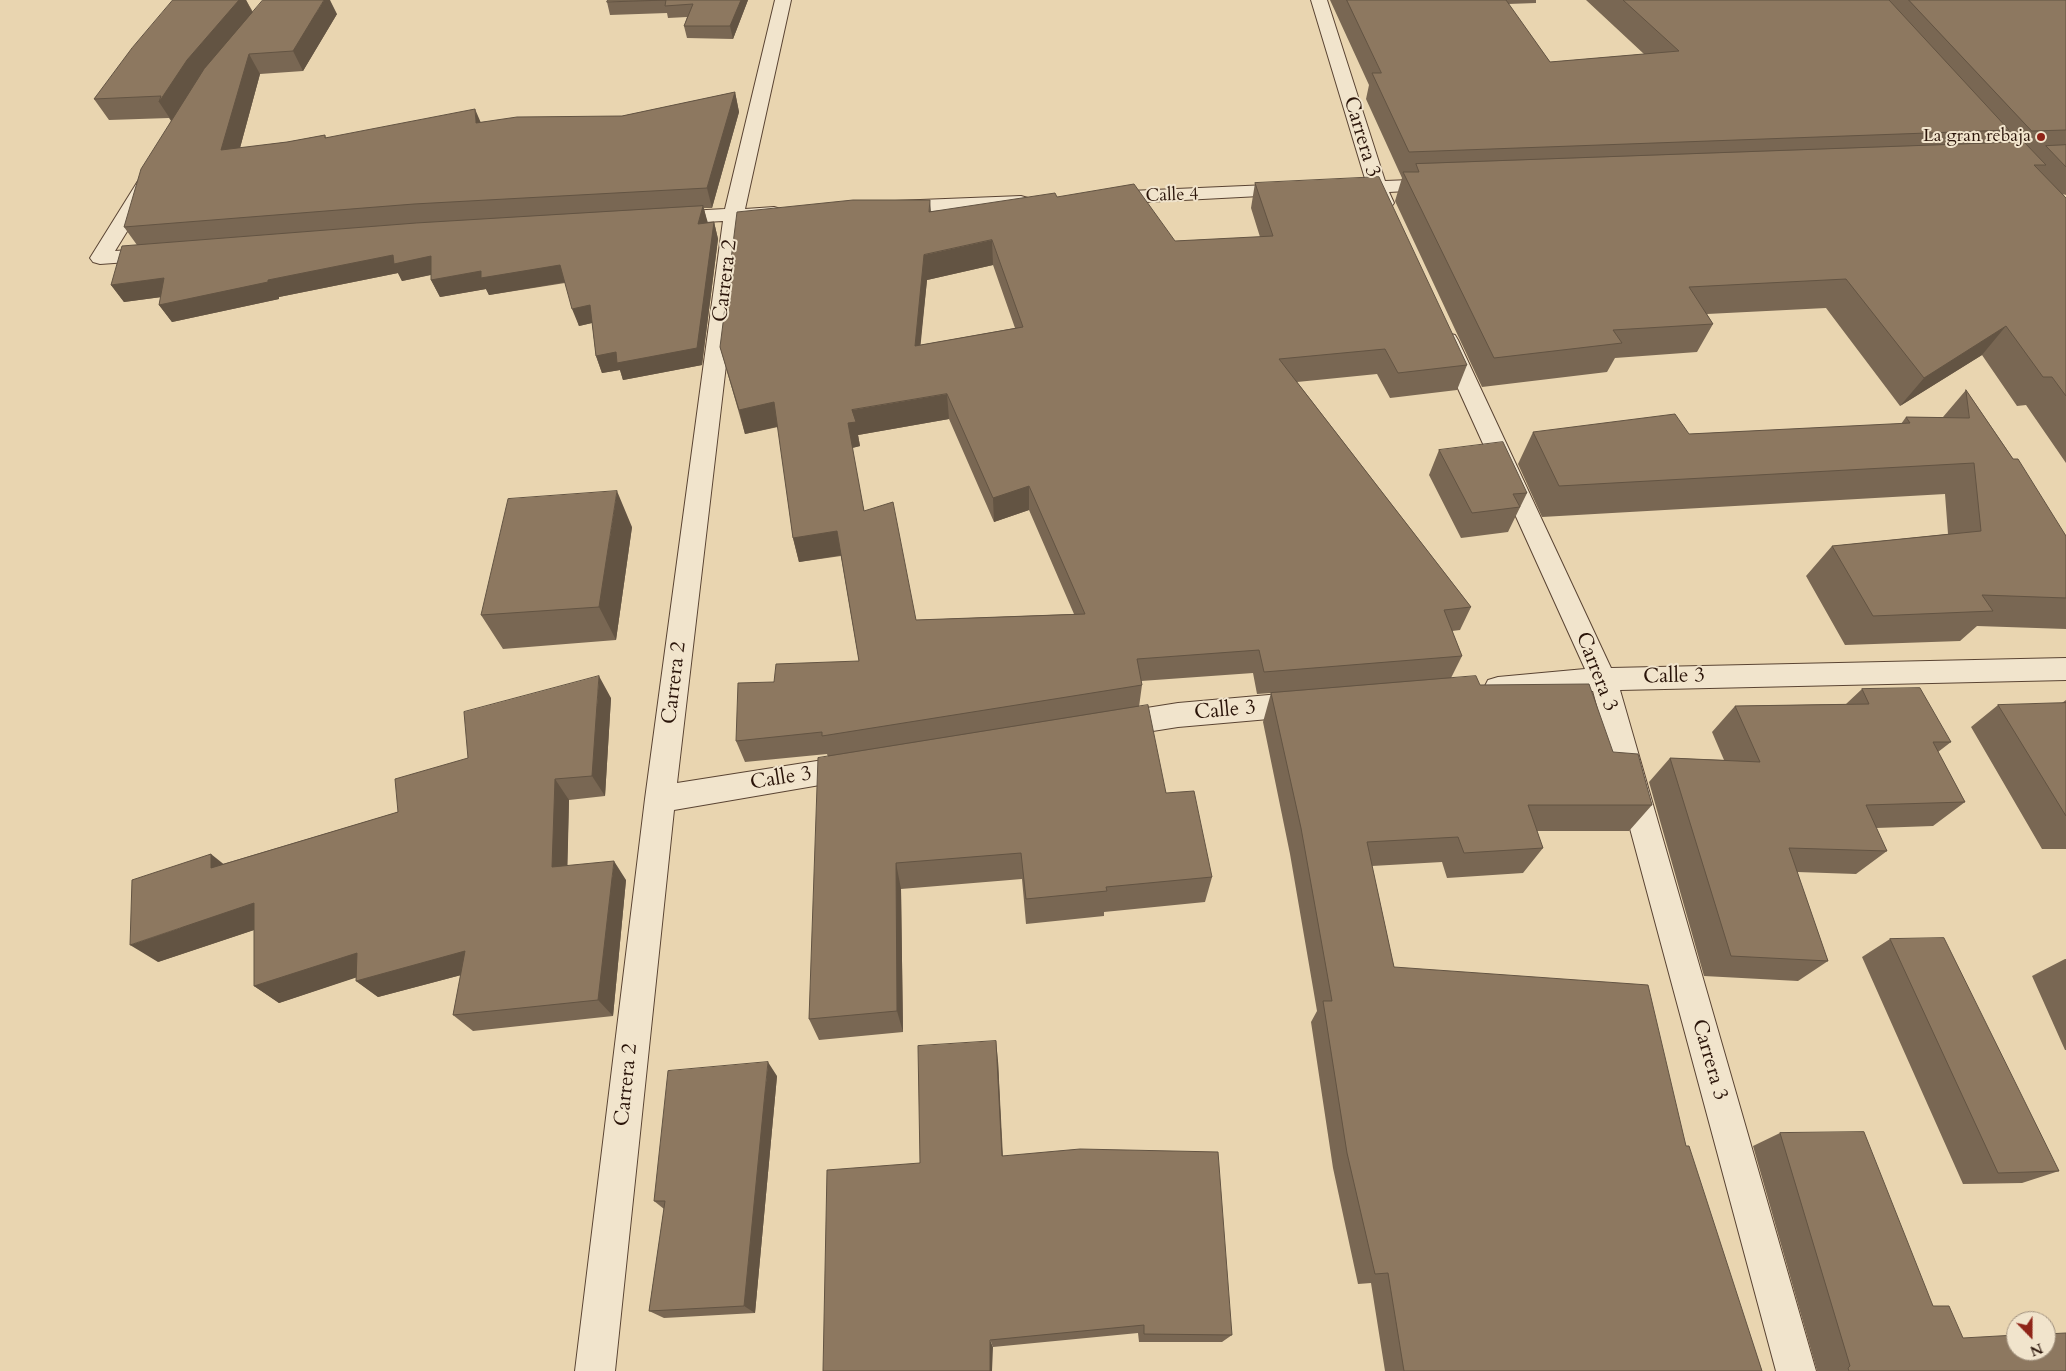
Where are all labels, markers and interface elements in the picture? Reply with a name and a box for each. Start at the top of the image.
street label: Carrera 3 [1337,94,1385,180]
place label: La gran rebaja [1923,126,2031,148]
marker: La gran rebaja [2035,131,2047,143]
street label: Calle 4 [1145,184,1199,208]
street label: Carrera 2 [708,238,744,324]
street label: Carrera 3 [1569,629,1623,715]
street label: Carrera 2 [657,640,693,726]
street label: Calle 3 [1643,664,1705,690]
street label: Calle 3 [1193,696,1257,726]
street label: Calle 3 [749,762,813,796]
street label: Carrera 3 [1685,1017,1733,1103]
street label: Carrera 2 [610,1042,644,1128]
north arrow [2006,1311,2056,1361]
text: N [2027,1338,2046,1361]

